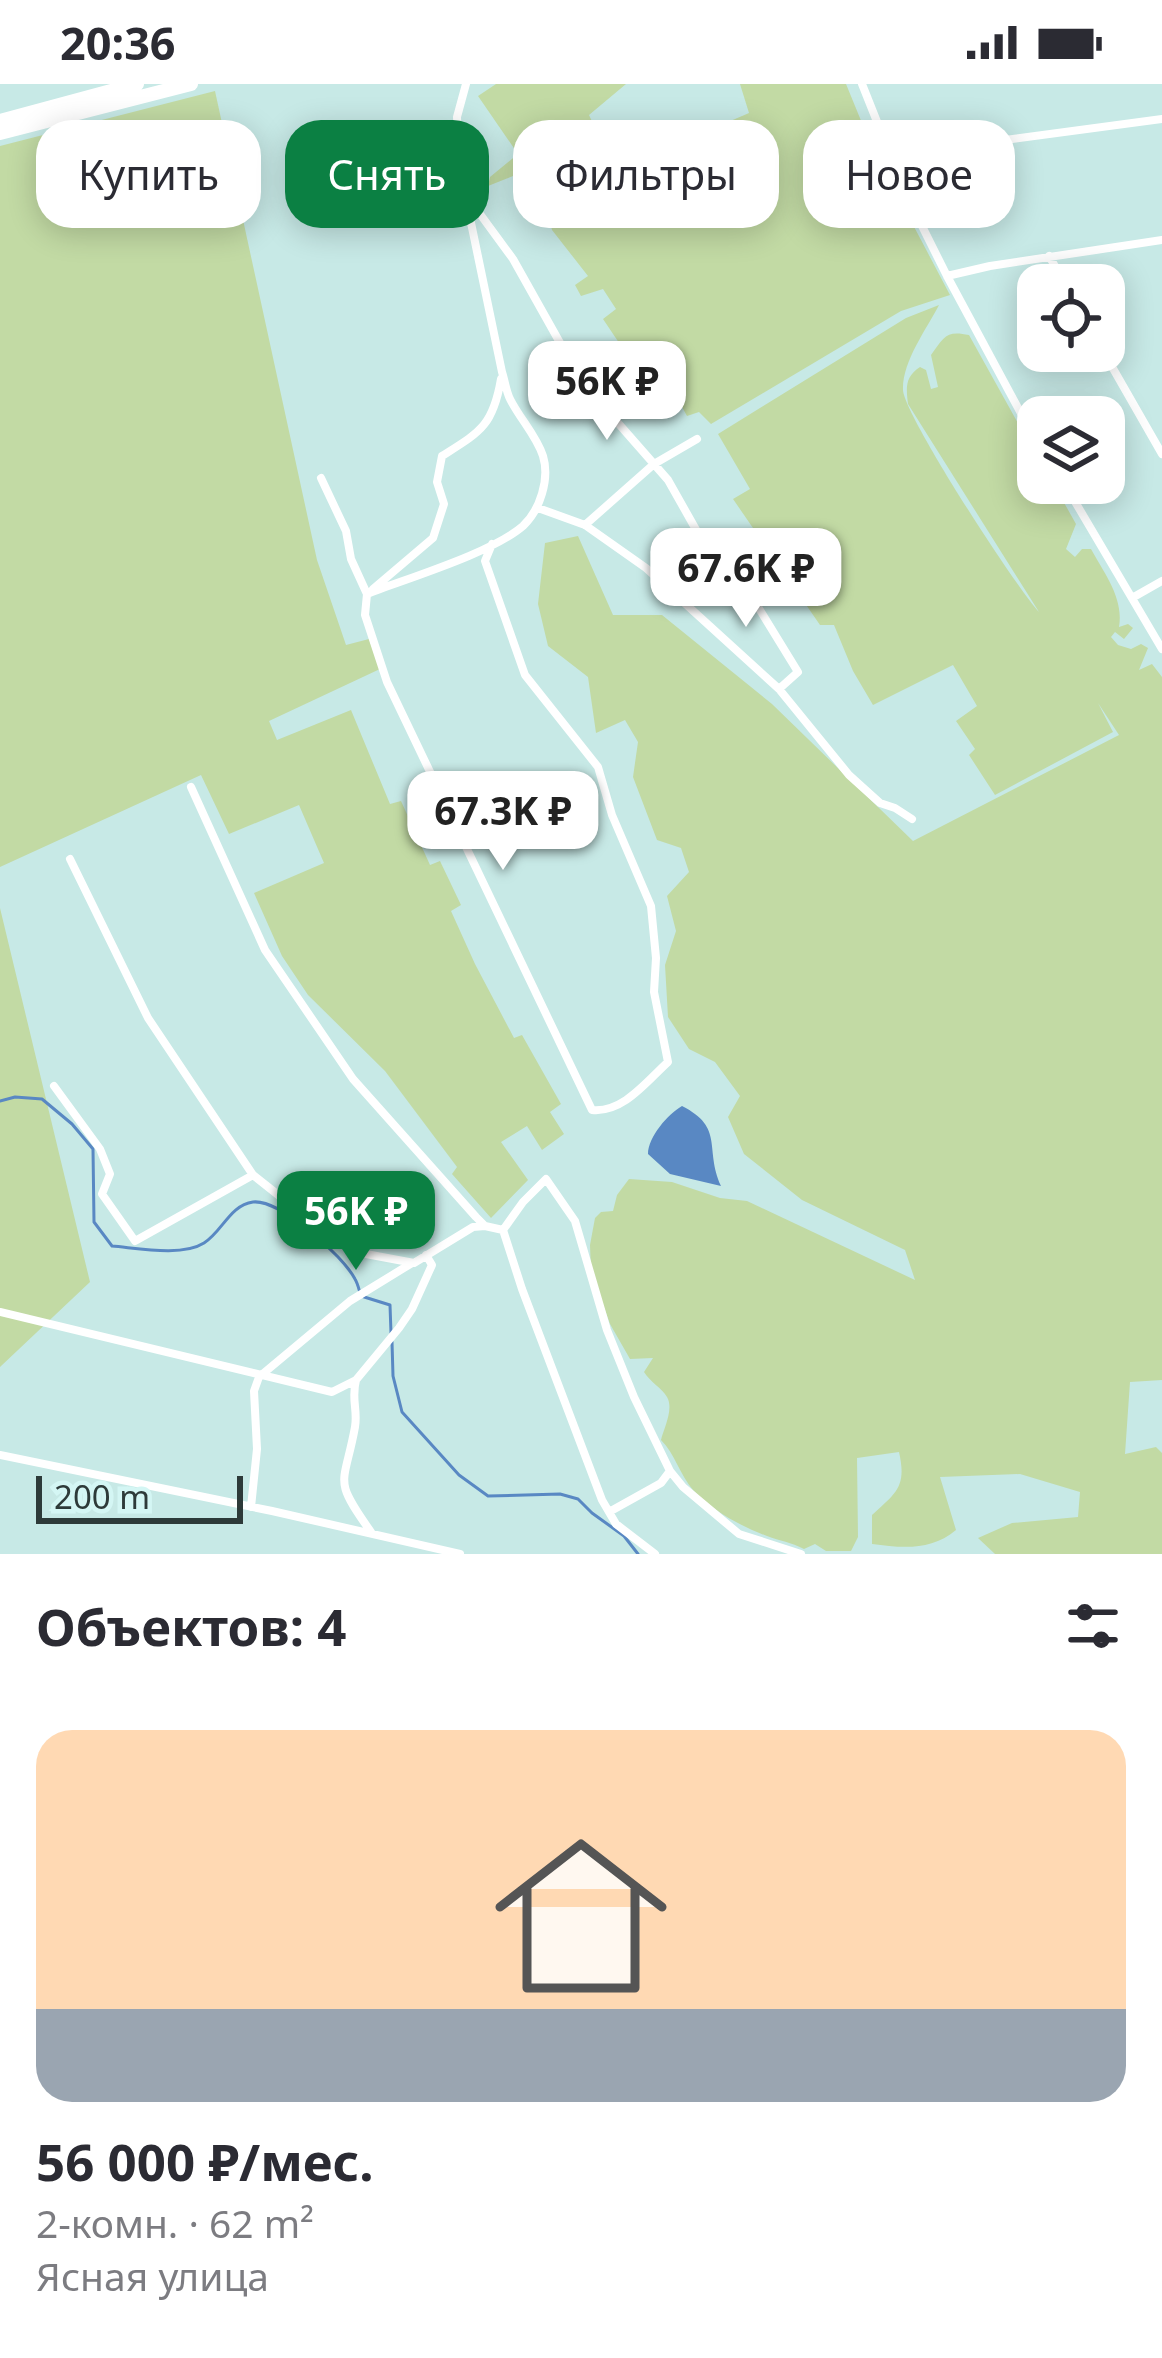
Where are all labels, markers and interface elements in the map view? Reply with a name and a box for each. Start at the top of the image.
text: 20:36 [60,12,176,73]
chip: Купить [36,120,261,228]
chip: Снять [285,120,489,228]
chip: Фильтры [513,120,779,228]
chip: Новое [803,120,1015,228]
map controls [1017,264,1125,504]
button: locate [1017,264,1125,372]
pin: 56K ₽ [523,341,691,443]
text: 56K ₽ [555,353,659,406]
button: layers [1017,396,1125,504]
pin: 67.6K ₽ [635,528,857,630]
text: 67.6K ₽ [677,540,815,593]
pin: 67.3K ₽ [392,771,614,873]
text: 67.3K ₽ [434,783,572,836]
pin: 56K ₽ [272,1171,440,1273]
text: 56K ₽ [304,1183,408,1236]
scale bar [36,1470,243,1523]
text: 200 m [54,1474,150,1519]
text: Объектов: 4 [36,1591,346,1661]
icon: filters [1060,1593,1126,1659]
icon: home [473,1808,689,2024]
text: 56 000 ₽/мес. [36,2126,374,2196]
text: 2-комн. · 62 m² [36,2196,314,2249]
text: Ясная улица [36,2249,269,2302]

